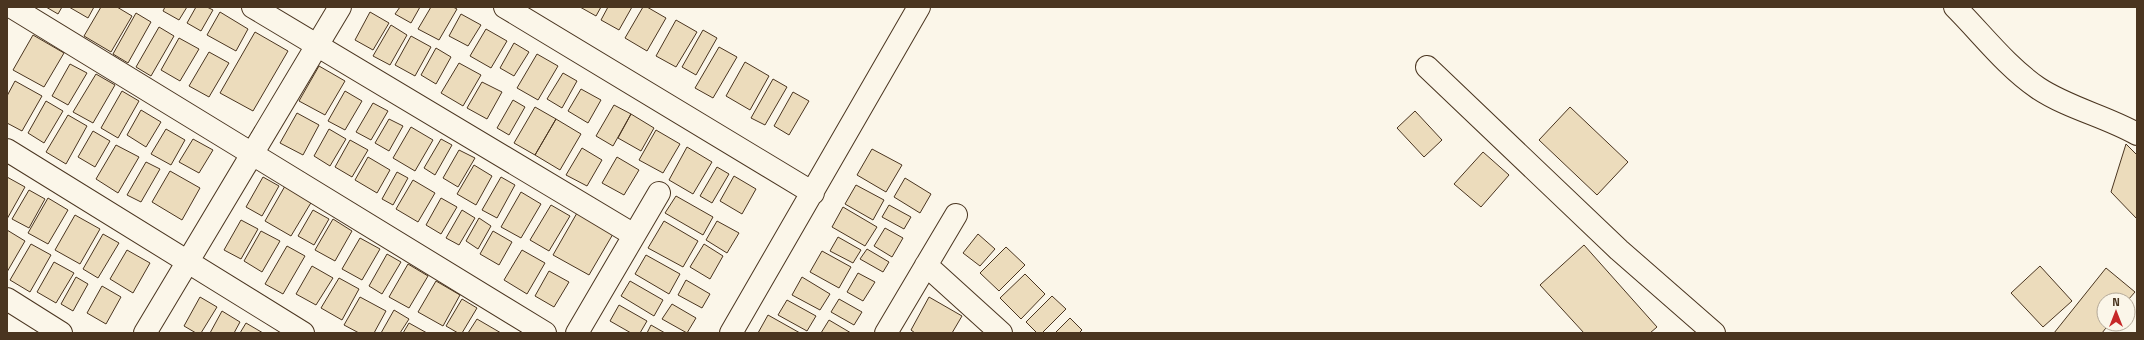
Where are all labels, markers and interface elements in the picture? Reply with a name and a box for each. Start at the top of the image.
north arrow [2096,292,2136,332]
text: N [2112,294,2120,310]

